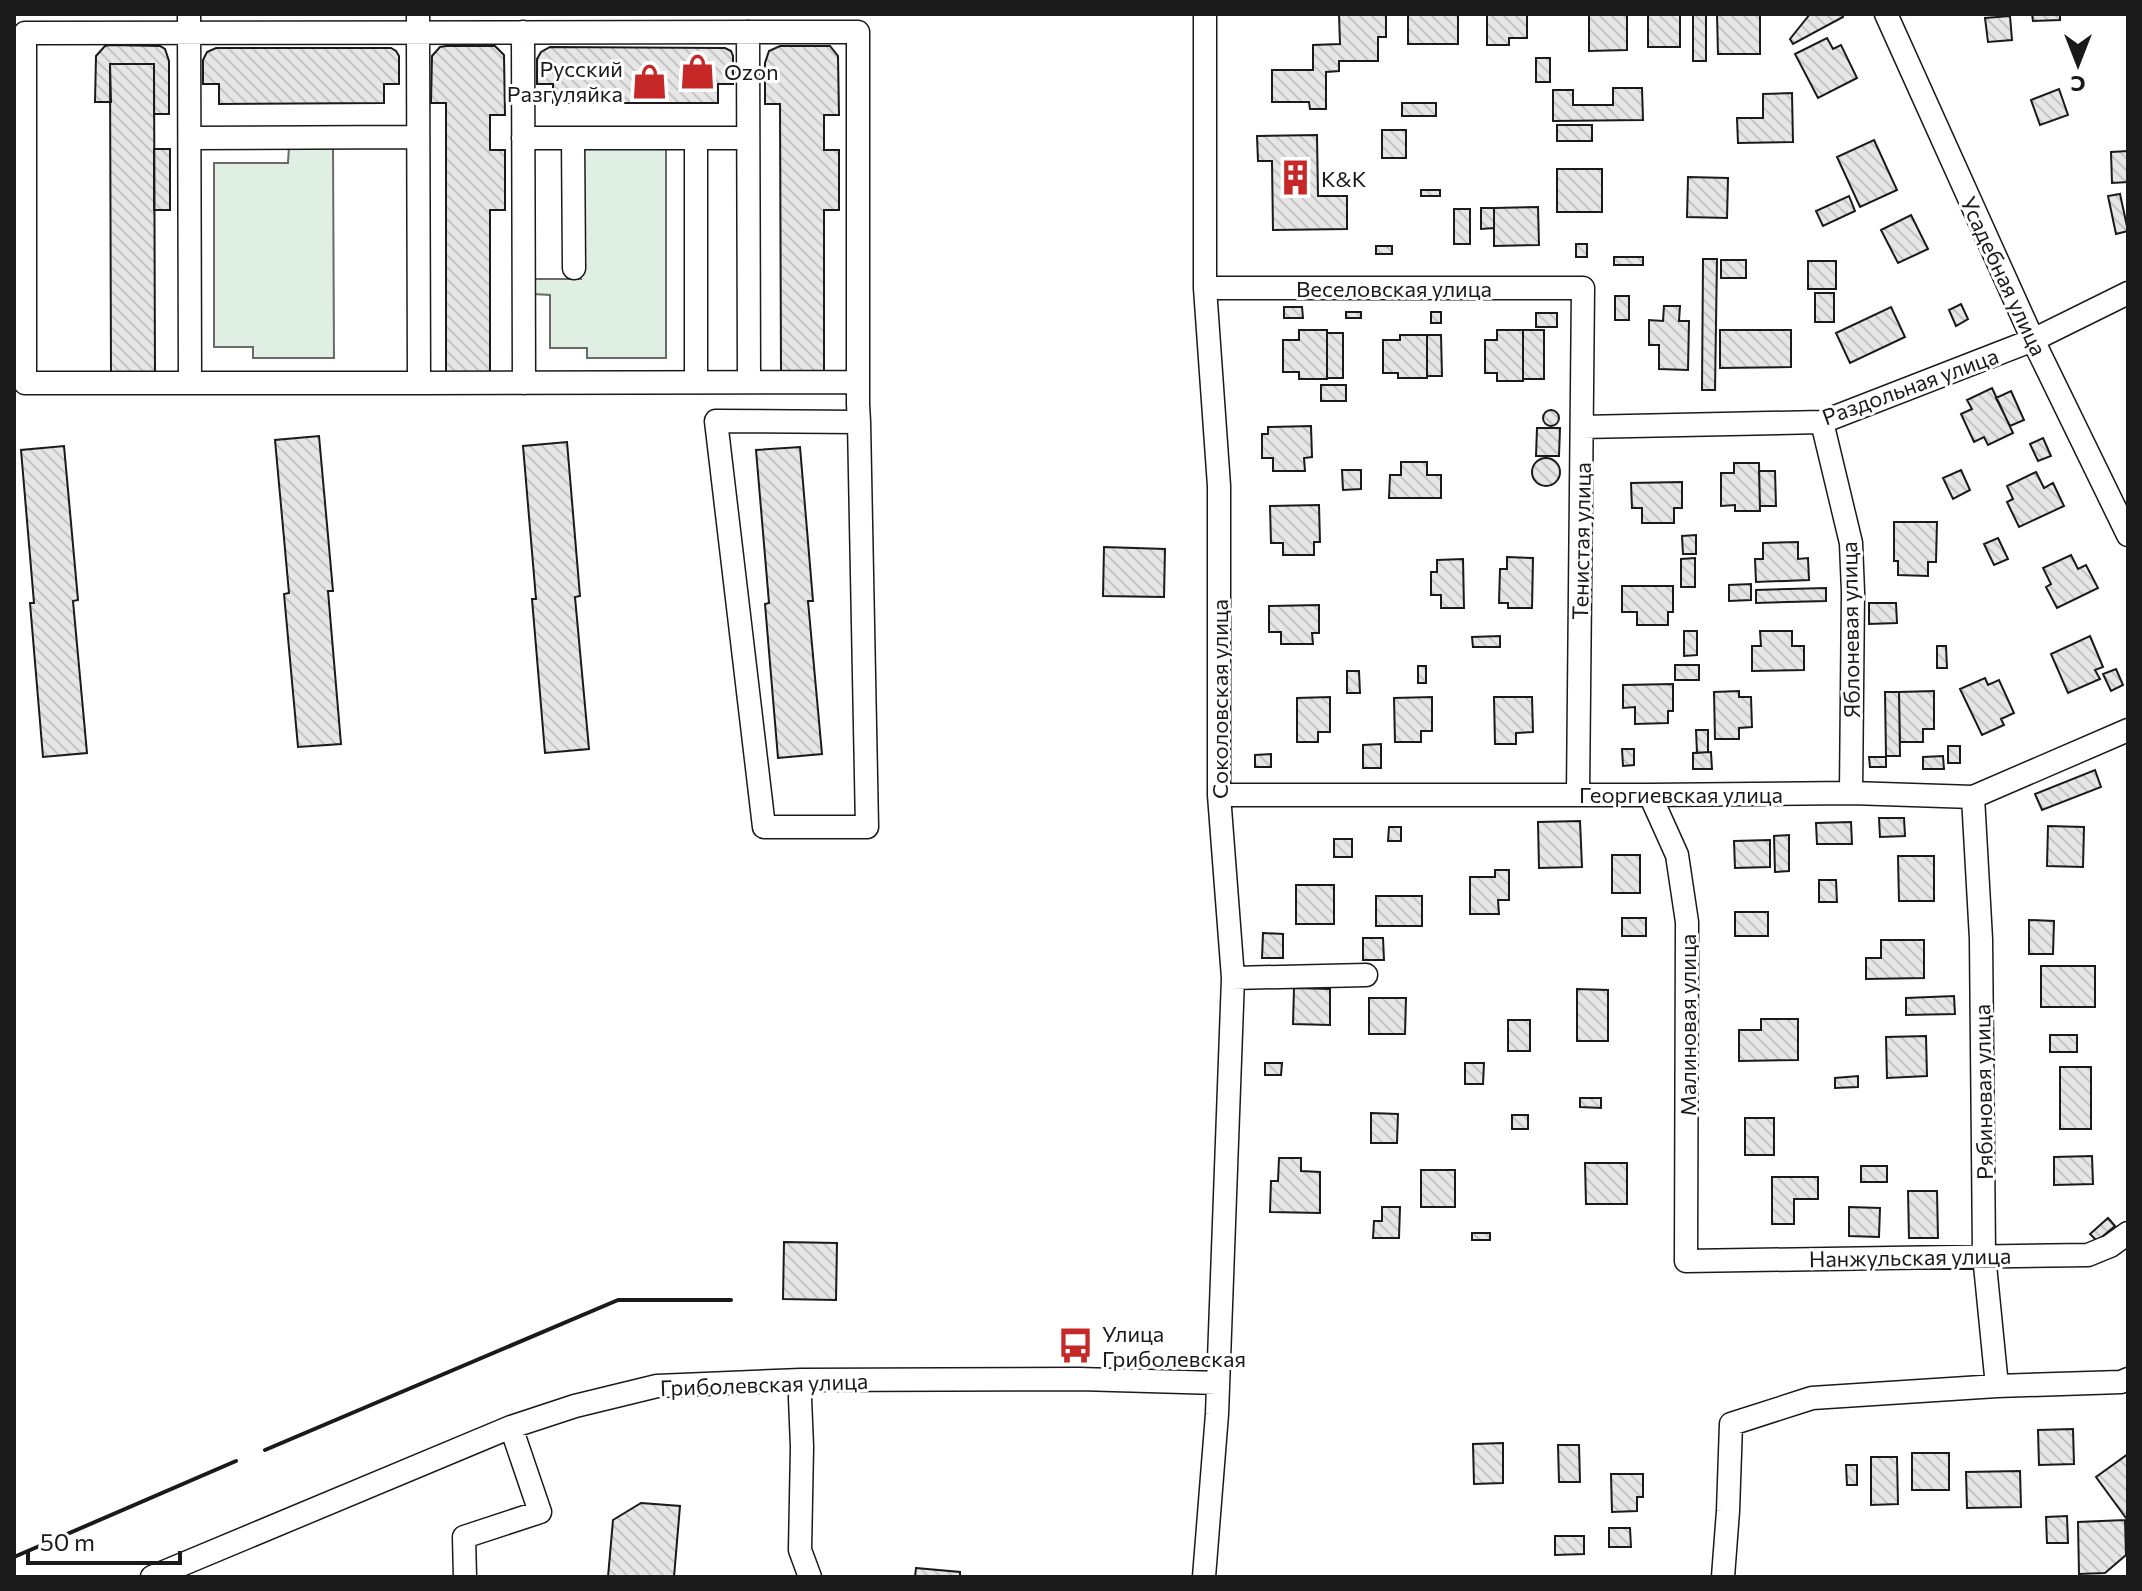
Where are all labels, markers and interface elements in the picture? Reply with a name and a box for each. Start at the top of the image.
north arrow [2038,24,2118,104]
shop icon: Ozon [679,52,717,90]
place label: Русский Разгуляйка [507,55,623,107]
place label: Ozon [724,58,779,85]
shop icon: Русский Разгуляйка [630,62,668,100]
text: С [2070,71,2086,98]
building icon: K&K [1276,159,1314,197]
place label: K&K [1321,165,1367,192]
street label: Усадебная улица [1955,192,2053,360]
street label: Веселовская улица [1296,275,1492,302]
street label: Раздольная улица [1818,342,2002,430]
street label: Тенистая улица [1566,462,1596,620]
street label: Яблоневая улица [1835,541,1865,719]
street label: Соколовская улица [1206,599,1233,799]
street label: Георгиевская улица [1579,781,1783,808]
street label: Малиновая улица [1674,934,1701,1116]
street label: Рябиновая улица [1968,1004,1998,1180]
street label: Нанжульская улица [1809,1242,2011,1272]
place label: Улица Гриболевская [1102,1320,1246,1372]
bus stop icon: Улица Гриболевская [1057,1327,1095,1365]
street label: Гриболевская улица [659,1367,869,1401]
scale bar [28,1515,180,1565]
text: 50 m [40,1527,95,1556]

